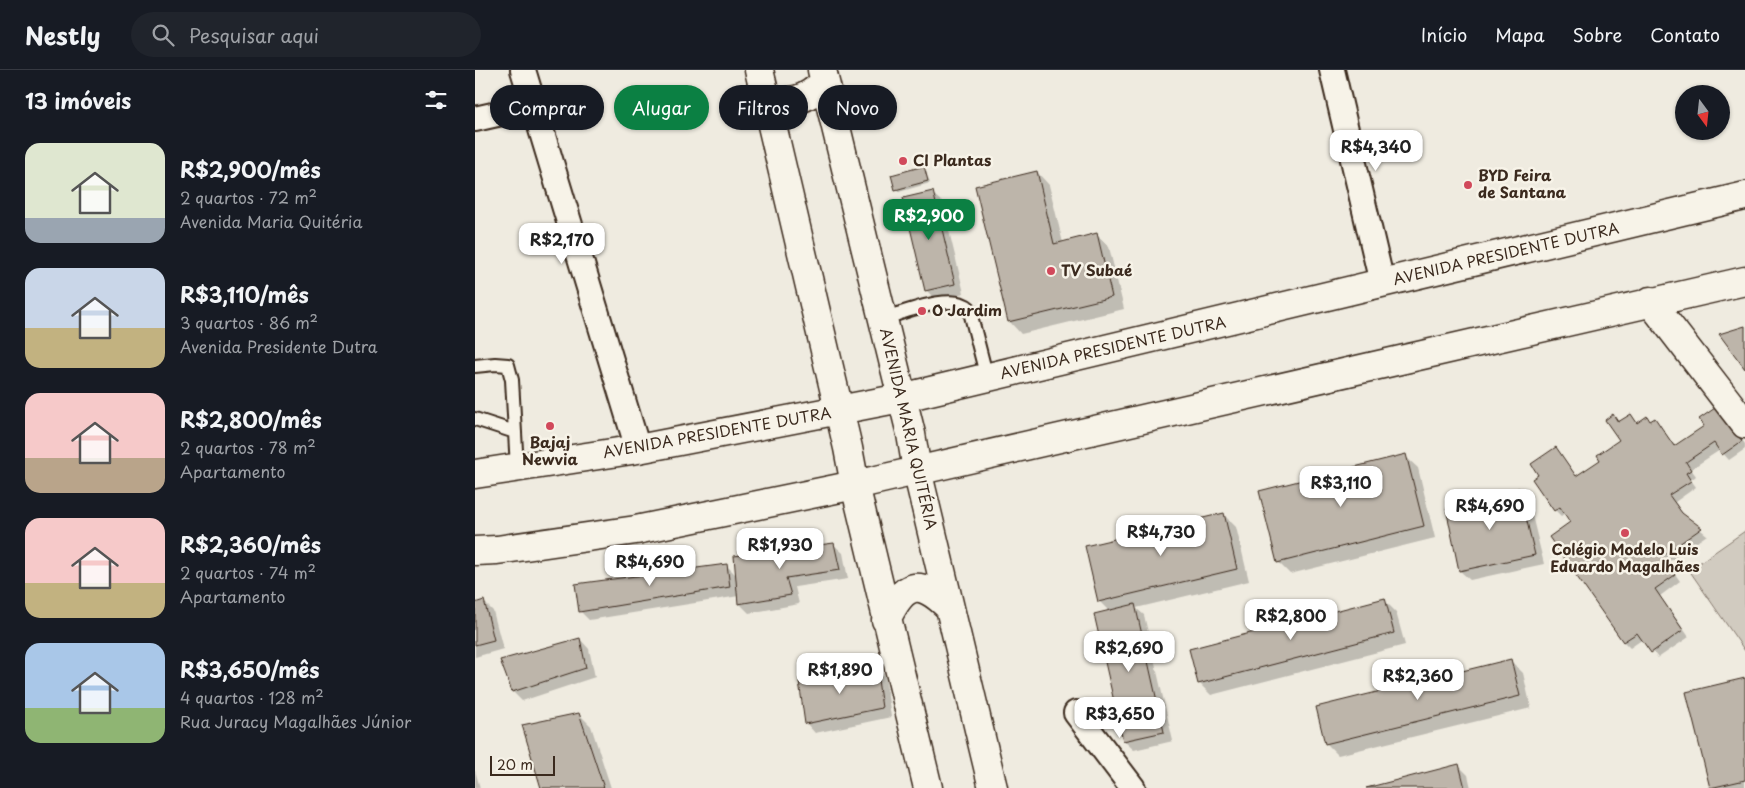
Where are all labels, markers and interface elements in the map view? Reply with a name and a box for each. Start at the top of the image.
search box [131,12,481,57]
text: Nestly [25,17,101,53]
icon: search [149,21,177,49]
text: Pesquisar aqui [189,21,319,49]
text: Início [1421,21,1467,48]
text: Mapa [1495,21,1545,48]
text: Sobre [1573,21,1622,48]
text: Contato [1650,21,1720,48]
text: 13 imóveis [25,84,131,116]
chip: Comprar [490,85,604,130]
chip: Alugar [614,85,709,130]
chip: Filtros [719,85,808,130]
chip: Novo [818,85,897,130]
north arrow [1675,85,1730,140]
map controls [1675,85,1730,140]
icon: filters [422,86,450,114]
pin: R$4,340 [1330,129,1422,172]
text: R$4,340 [1341,134,1411,158]
place label: CI Plantas [913,148,991,171]
text: R$2,900/mês [180,153,321,185]
marker: CI Plantas [897,155,909,167]
icon: home [65,163,125,223]
place label: BYD Feira de Santana [1478,163,1567,203]
marker: BYD Feira de Santana [1462,179,1474,191]
text: 2 quartos · 72 m² [180,185,317,209]
pin: R$2,900 [883,198,975,241]
text: R$2,900 [894,203,964,227]
text: Avenida Maria Quitéria [180,209,363,233]
street label: AVENIDA PRESIDENTE DUTRA [1390,215,1621,290]
pin: R$2,170 [516,222,608,265]
text: R$2,170 [530,227,594,251]
place label: TV Subaé [1061,258,1132,281]
marker: TV Subaé [1045,265,1057,277]
text: R$3,110/mês [180,278,309,310]
icon: home [65,288,125,348]
place label: O Jardim [932,298,1002,321]
marker: O Jardim [916,305,928,317]
street label: AVENIDA PRESIDENTE DUTRA [997,309,1228,384]
text: 3 quartos · 86 m² [180,310,318,334]
street label: AVENIDA MARIA QUITÉRIA [875,325,944,532]
text: Avenida Presidente Dutra [180,334,378,358]
street label: AVENIDA PRESIDENTE DUTRA [601,400,833,463]
text: R$2,800/mês [180,403,322,435]
icon: home [65,413,125,473]
marker: Bajaj Newvia [544,420,556,432]
place label: Bajaj Newvia [522,430,578,470]
text: 2 quartos · 78 m² [180,435,316,459]
text: Apartamento [180,459,285,483]
pin: R$3,110 [1295,466,1387,508]
text: R$3,110 [1310,470,1372,494]
pin: R$4,690 [1444,488,1536,531]
text: R$4,690 [1456,493,1524,517]
pin: R$4,730 [1115,514,1207,557]
text: R$4,730 [1127,519,1195,543]
marker: Colégio Modelo Luis Eduardo Magalhães [1619,527,1631,539]
text: R$2,360/mês [180,528,321,560]
pin: R$1,930 [734,528,826,570]
text: R$1,930 [747,532,813,556]
place label: Colégio Modelo Luis Eduardo Magalhães [1550,537,1700,577]
icon: home [65,538,125,598]
pin: R$4,690 [604,544,696,587]
text: R$4,690 [616,549,684,573]
text: 2 quartos · 74 m² [180,560,316,584]
text: Apartamento [180,584,285,608]
pin: R$2,800 [1245,598,1337,641]
text: R$2,800 [1256,603,1326,627]
pin: R$2,690 [1083,630,1175,673]
text: R$2,690 [1095,635,1163,659]
pin: R$1,890 [794,652,886,695]
text: R$3,650/mês [180,653,320,685]
text: R$1,890 [807,657,873,681]
pin: R$2,360 [1372,658,1464,701]
icon: home [65,663,125,723]
text: R$2,360 [1383,663,1453,687]
text: 4 quartos · 128 m² [180,685,324,709]
pin: R$3,650 [1074,696,1166,739]
text: R$3,650 [1085,701,1155,725]
text: Rua Juracy Magalhães Júnior [180,709,411,733]
scale bar [490,753,555,776]
text: 20 m [497,754,533,775]

